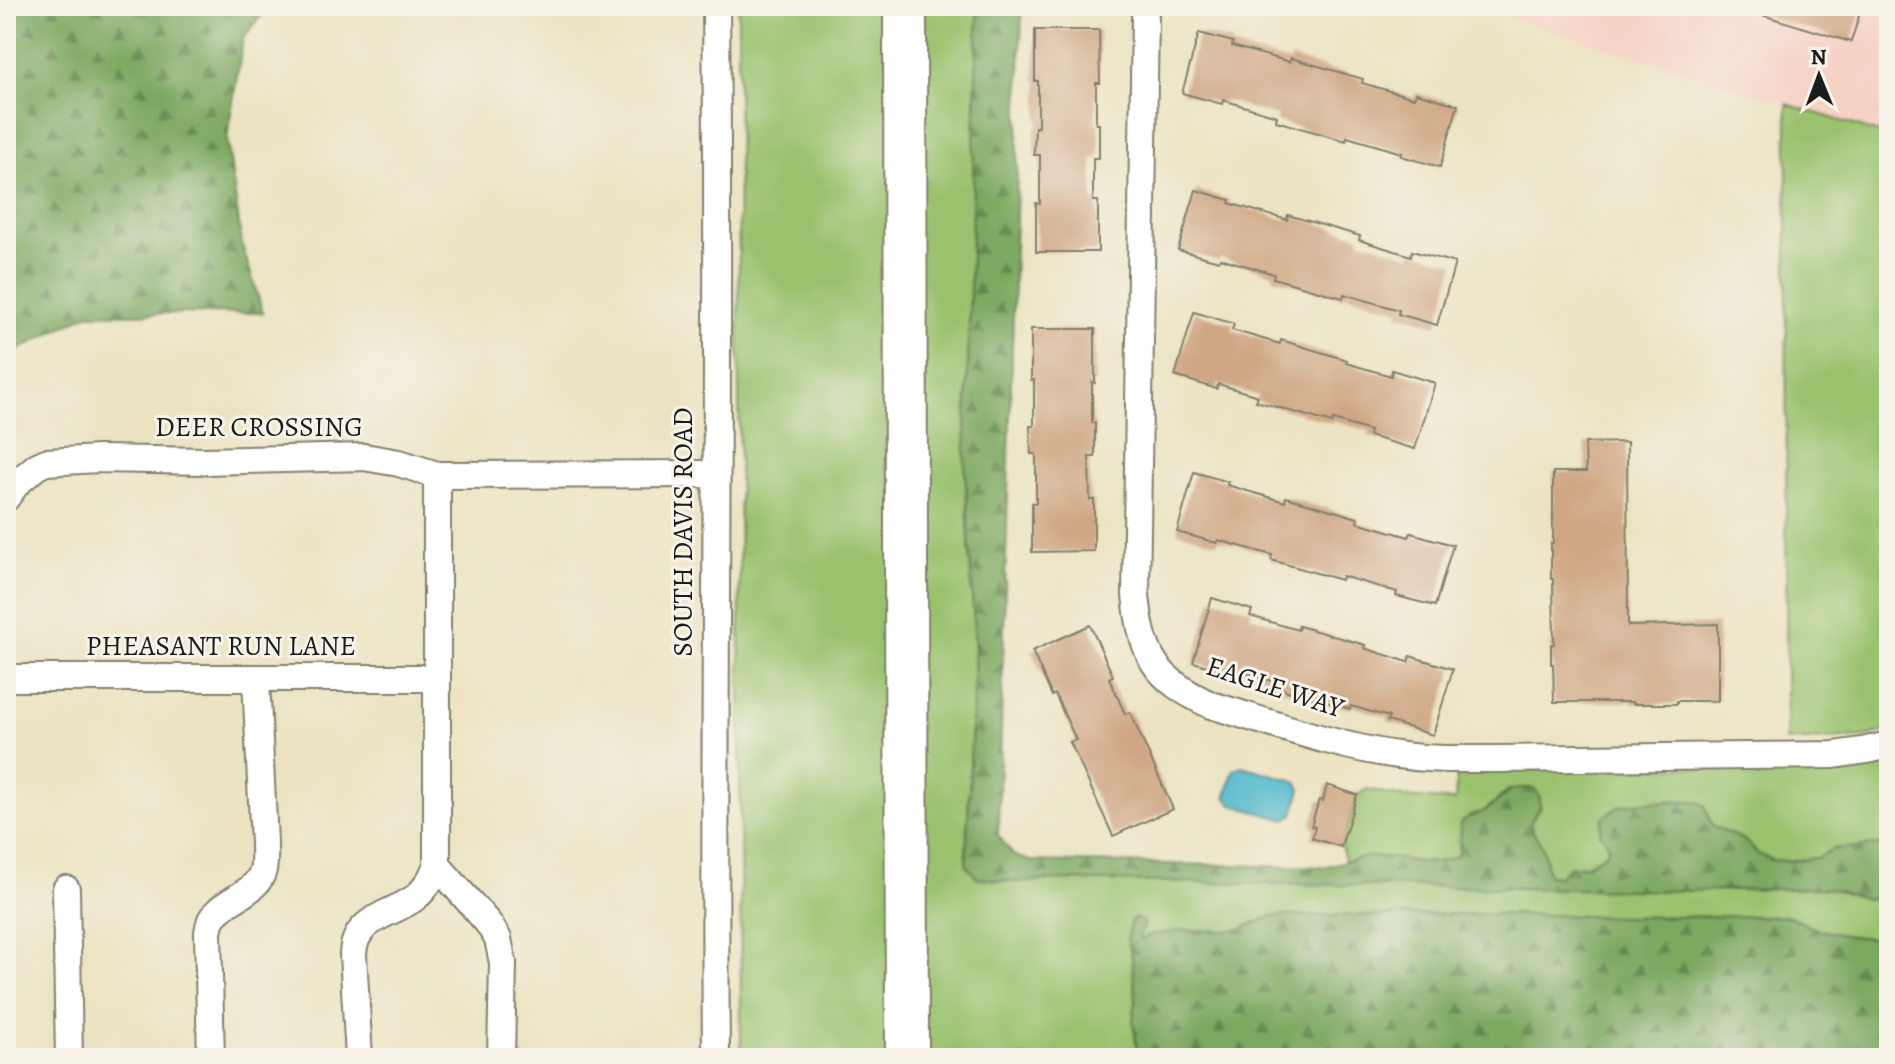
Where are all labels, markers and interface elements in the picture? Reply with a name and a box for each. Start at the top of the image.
north arrow [1779,36,1859,116]
text: N [1810,42,1827,72]
street label: SOUTH DAVIS ROAD [664,407,702,657]
street label: DEER CROSSING [155,408,363,446]
street label: PHEASANT RUN LANE [86,627,356,665]
street label: EAGLE WAY [1201,647,1349,727]

